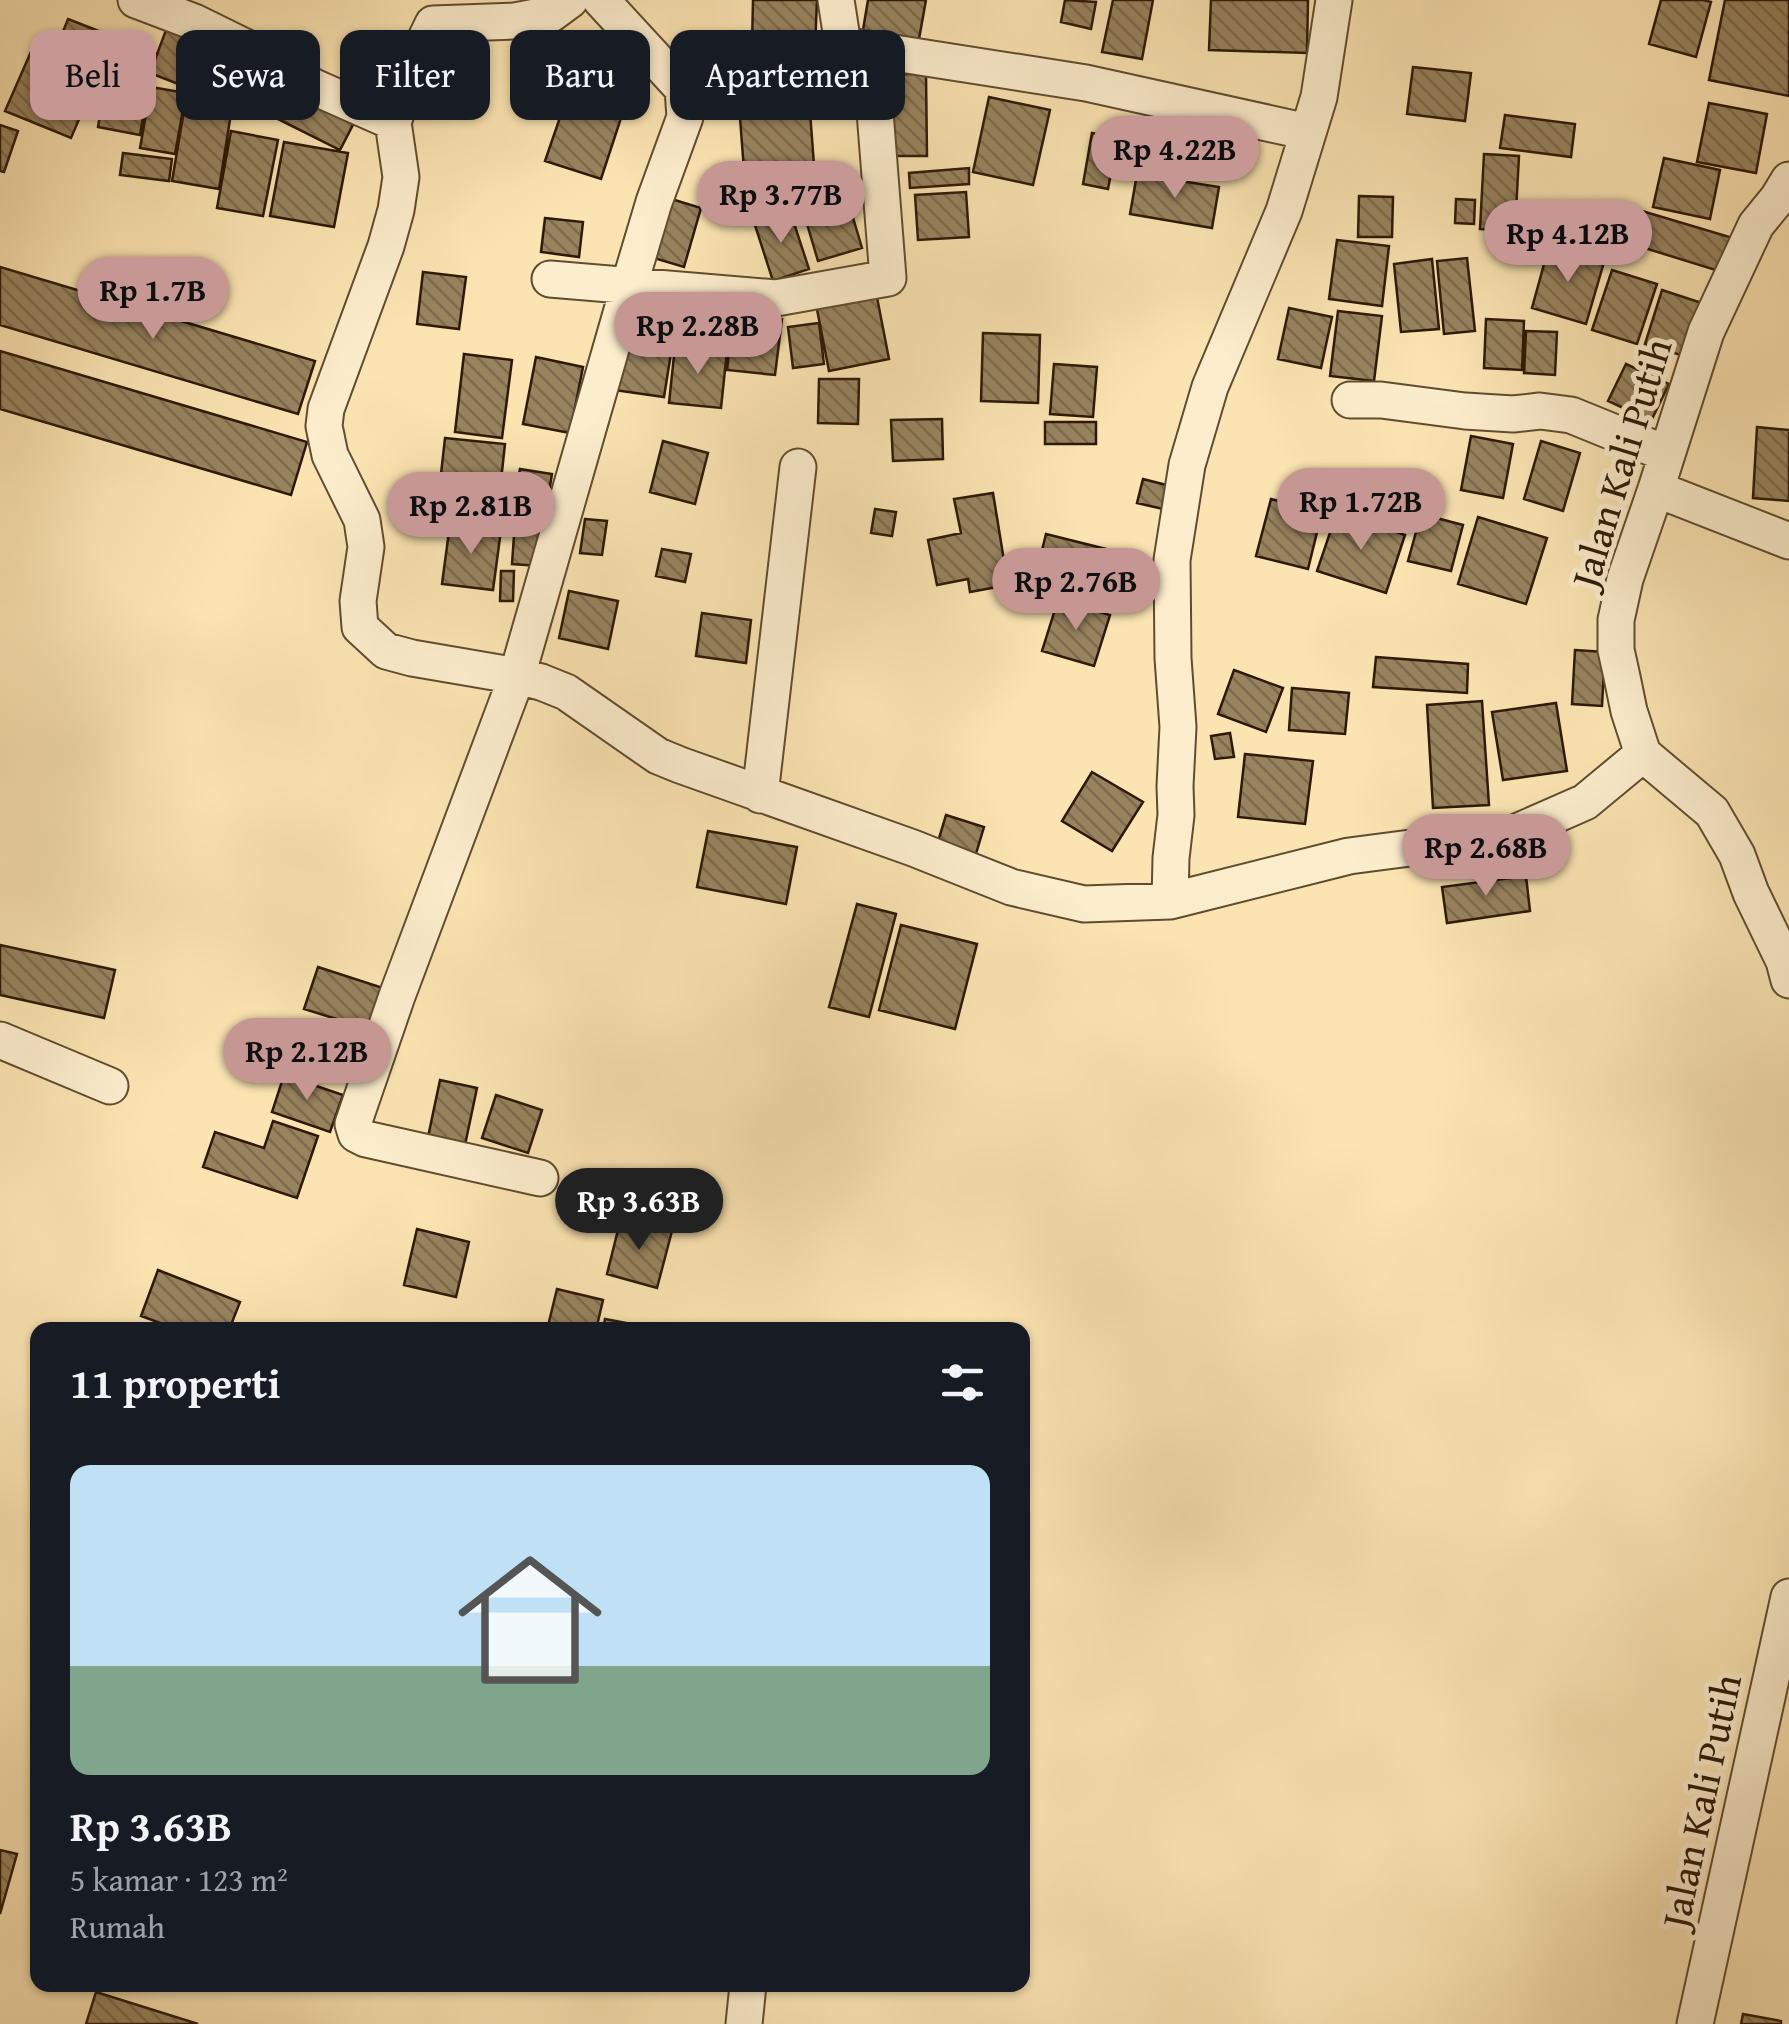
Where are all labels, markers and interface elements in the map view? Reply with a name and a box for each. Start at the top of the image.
chip: Beli [30,30,156,120]
chip: Sewa [176,30,320,120]
chip: Filter [340,30,490,120]
chip: Baru [510,30,650,120]
chip: Apartemen [670,30,905,120]
pin: Rp 4.22B [1072,116,1278,201]
text: Rp 4.22B [1113,125,1237,172]
pin: Rp 3.77B [678,161,884,246]
text: Rp 3.77B [719,170,843,217]
pin: Rp 4.12B [1465,200,1671,285]
text: Rp 4.12B [1506,209,1630,256]
pin: Rp 1.7B [61,257,245,342]
text: Rp 1.7B [99,266,207,313]
pin: Rp 2.28B [595,292,801,377]
text: Rp 2.28B [636,301,760,348]
street label: Jalan Kali Putih [1553,331,1686,599]
pin: Rp 1.72B [1258,468,1464,553]
pin: Rp 2.81B [368,472,574,557]
text: Rp 1.72B [1299,477,1423,524]
text: Rp 2.81B [409,481,533,528]
pin: Rp 2.76B [973,548,1179,633]
text: Rp 2.76B [1014,557,1138,604]
pin: Rp 2.68B [1383,814,1589,899]
text: Rp 2.68B [1424,823,1548,870]
pin: Rp 2.12B [204,1018,410,1103]
text: Rp 2.12B [245,1027,369,1074]
pin: Rp 3.63B [536,1168,742,1253]
text: Rp 3.63B [577,1177,701,1224]
text: 11 properti [70,1352,280,1413]
icon: filters [935,1355,990,1410]
icon: home [440,1530,620,1710]
street label: Jalan Kali Putih [1644,1669,1756,1938]
text: Rp 3.63B [70,1795,232,1856]
text: 5 kamar · 123 m² [70,1856,288,1903]
text: Rumah [70,1903,165,1950]

